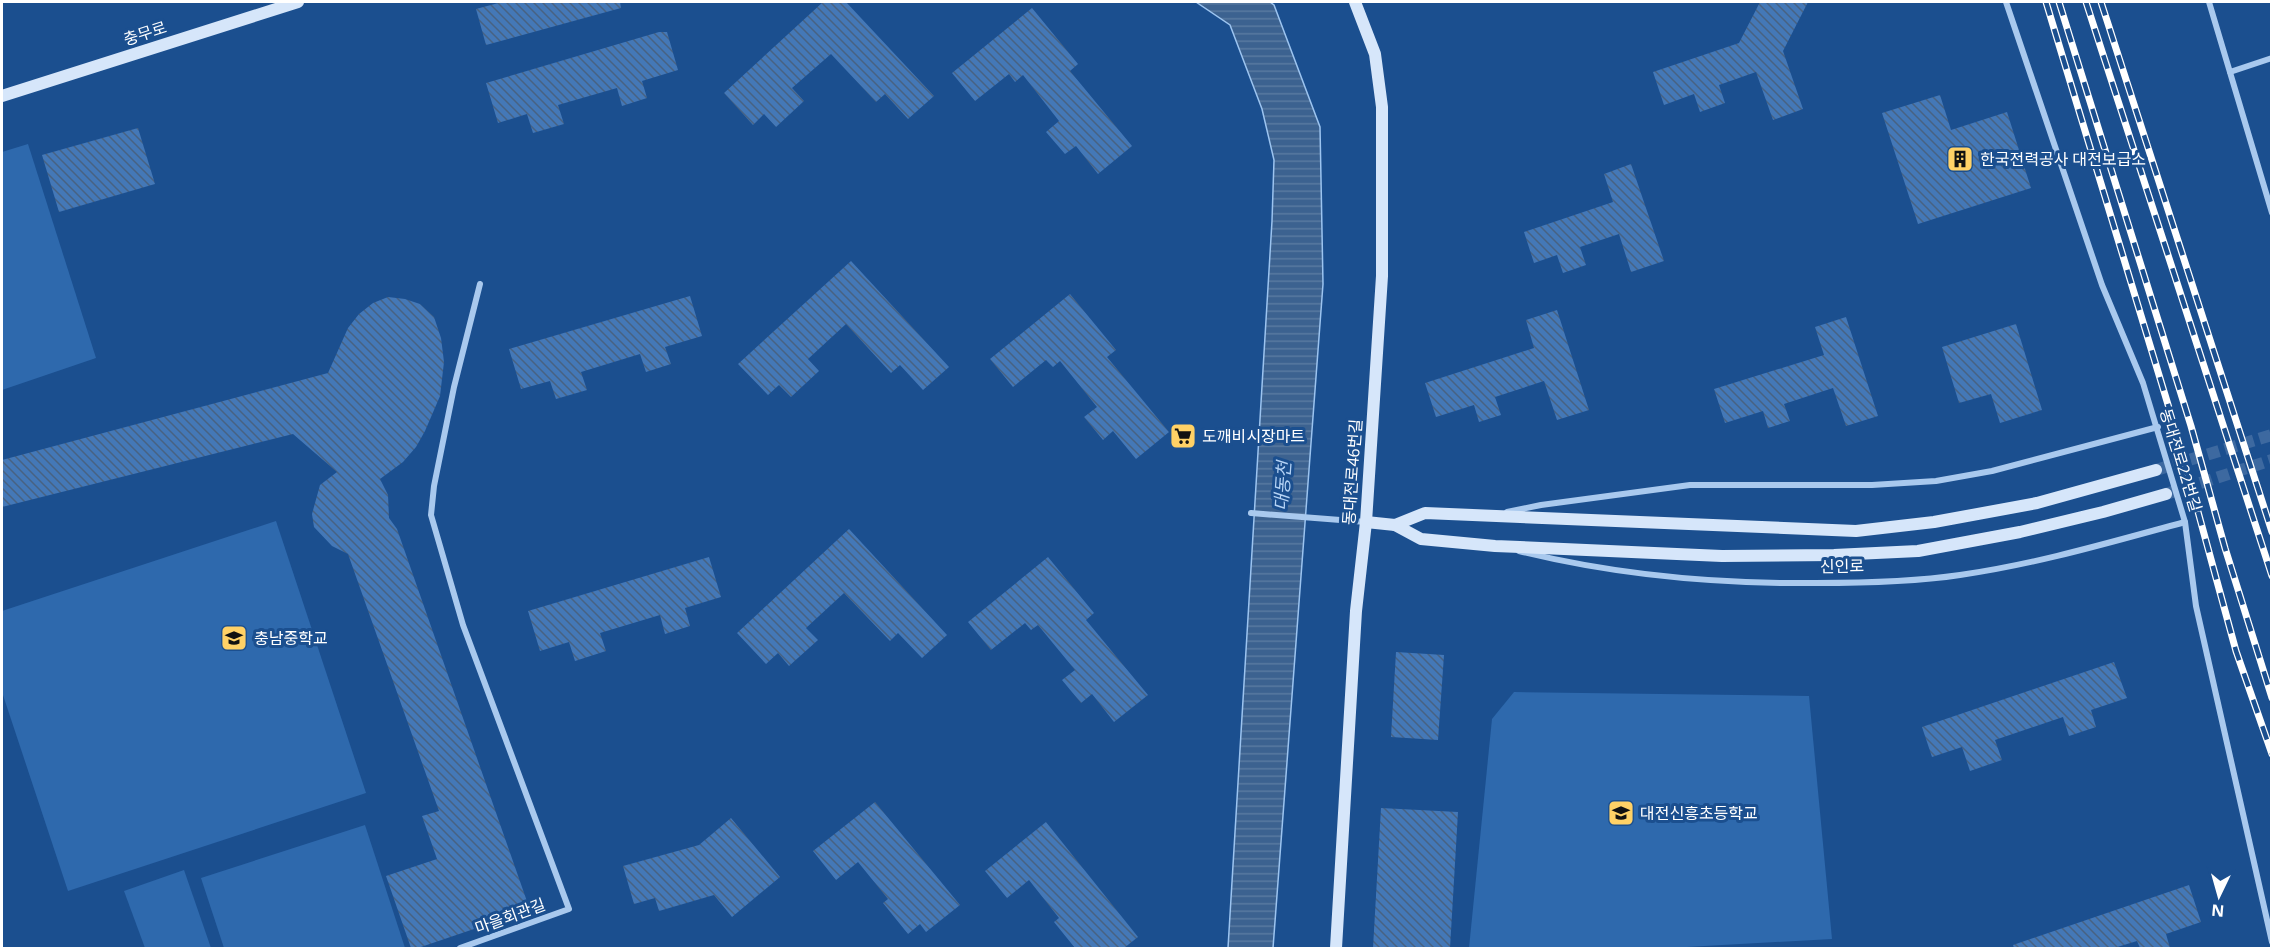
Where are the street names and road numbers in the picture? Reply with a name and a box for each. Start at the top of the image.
street label: 충무로 [121,16,170,50]
street label: 동대전로22번길 [2155,406,2207,514]
street label: 동대전로46번길 [1337,418,1367,526]
street label: 신인로 [1820,555,1865,577]
street label: 마을회관길 [472,893,548,939]

